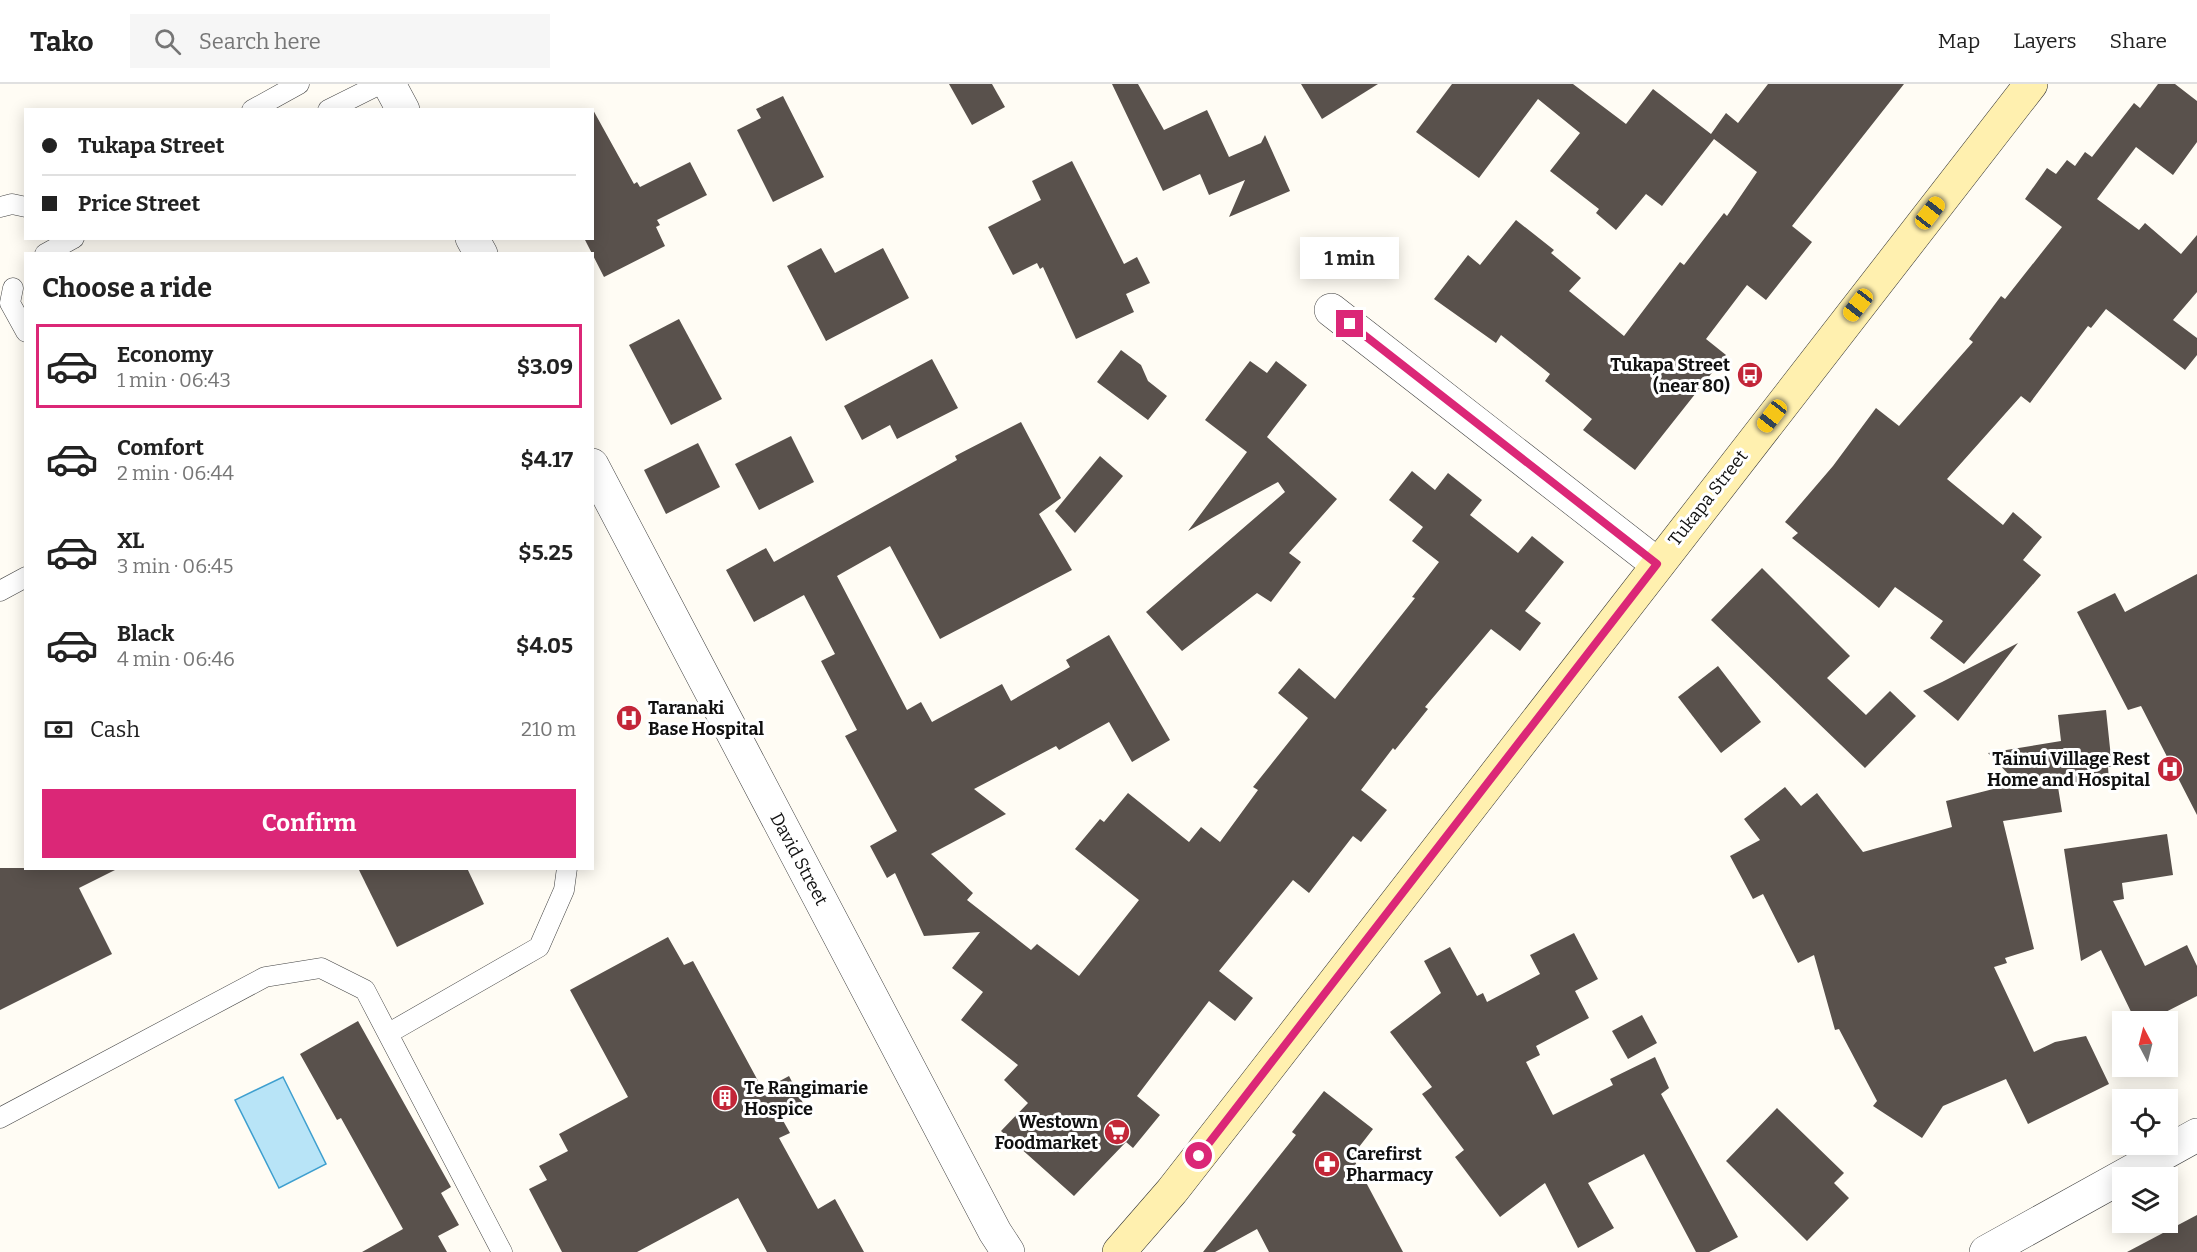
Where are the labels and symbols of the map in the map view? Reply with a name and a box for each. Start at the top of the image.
car [1912,193,1948,233]
callout: 1 min [1300,237,1400,279]
car [1840,285,1876,325]
route end [1336,310,1363,337]
place label: Tukapa Street (near 80) [1610,354,1730,397]
bus stop icon: Tukapa Street (near 80) [1735,360,1765,390]
car [1754,396,1790,436]
street label: Tukapa Street [1664,445,1753,550]
place label: Taranaki Base Hospital [648,697,765,740]
hospital icon: Taranaki Base Hospital [614,703,644,733]
place label: Tainui Village Rest Home and Hospital [1987,748,2150,791]
hospital icon: Tainui Village Rest Home and Hospital [2155,754,2185,784]
street label: David Street [765,809,833,910]
north arrow [2112,1011,2178,1077]
place label: Te Rangimarie Hospice [744,1077,868,1120]
building icon: Te Rangimarie Hospice [710,1083,740,1113]
place label: Westown Foodmarket [994,1111,1098,1154]
supermarket icon: Westown Foodmarket [1102,1117,1132,1147]
route start [1185,1142,1212,1169]
place label: Carefirst Pharmacy [1346,1143,1434,1186]
pharmacy icon: Carefirst Pharmacy [1312,1149,1342,1179]

